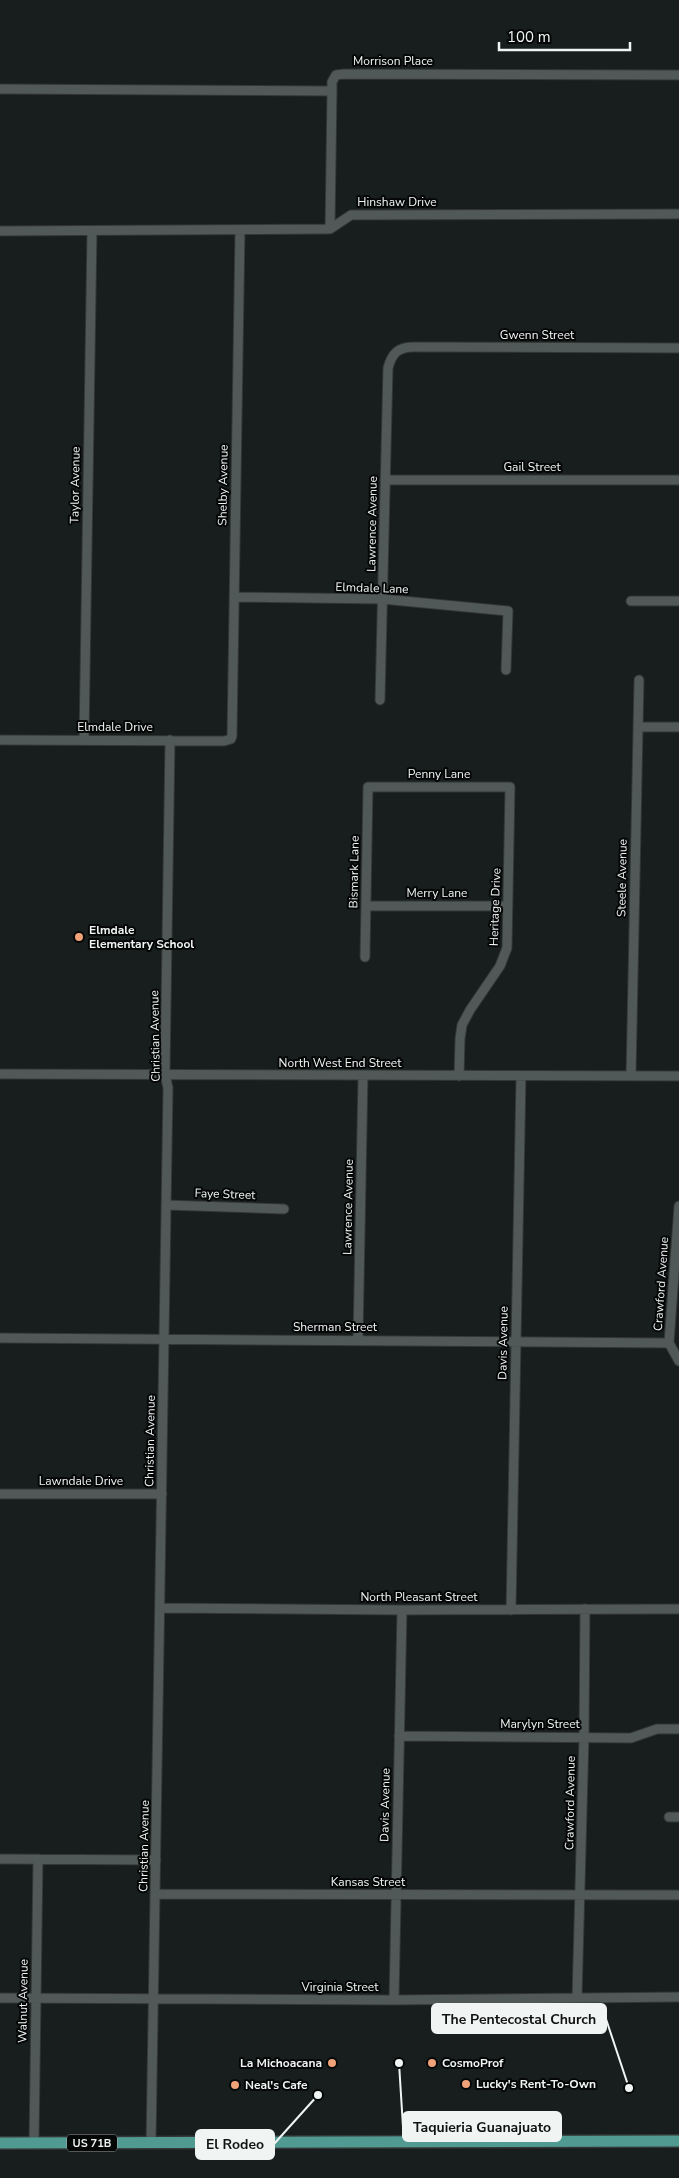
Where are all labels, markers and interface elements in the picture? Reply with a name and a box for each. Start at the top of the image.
scale bar [499,20,630,52]
text: 100 m [507,27,551,47]
street label: Morrison Place [353,53,433,69]
street label: Hinshaw Drive [357,194,437,210]
street label: Gwenn Street [500,327,575,343]
street label: Shelby Avenue [214,444,232,526]
street label: Taylor Avenue [66,446,84,524]
street label: Gail Street [503,459,561,475]
street label: Lawrence Avenue [363,476,381,572]
street label: Elmdale Lane [335,579,409,597]
street label: Elmdale Drive [77,719,153,735]
street label: Penny Lane [408,766,470,782]
street label: Bismark Lane [345,835,363,909]
street label: Steele Avenue [613,839,631,917]
street label: Heritage Drive [486,868,504,946]
street label: Merry Lane [407,885,467,901]
place label: Elmdale Elementary School [89,922,194,952]
marker: Elmdale Elementary School [73,931,85,943]
street label: Christian Avenue [146,990,164,1082]
street label: North West End Street [279,1055,402,1071]
street label: Lawrence Avenue [339,1159,357,1255]
street label: Faye Street [194,1185,257,1203]
street label: Crawford Avenue [650,1236,672,1332]
street label: Davis Avenue [494,1306,512,1380]
street label: Sherman Street [293,1319,378,1335]
street label: Christian Avenue [141,1395,159,1487]
street label: Lawndale Drive [39,1473,123,1489]
street label: North Pleasant Street [360,1589,478,1605]
street label: Marylyn Street [500,1716,581,1732]
street label: Crawford Avenue [561,1756,579,1850]
street label: Davis Avenue [376,1768,394,1842]
street label: Christian Avenue [135,1800,153,1892]
street label: Kansas Street [331,1874,406,1890]
street label: Walnut Avenue [14,1959,32,2043]
street label: Virginia Street [301,1979,379,1995]
callout: The Pentecostal Church [432,2004,606,2033]
text: The Pentecostal Church [442,2010,596,2029]
place label: La Michoacana [240,2055,322,2071]
place label: CosmoProf [442,2055,504,2071]
marker: La Michoacana [326,2057,338,2069]
marker: CosmoProf [426,2057,438,2069]
place label: Lucky's Rent-To-Own [476,2076,596,2092]
place label: Neal's Cafe [245,2077,308,2093]
marker: Lucky's Rent-To-Own [460,2078,472,2090]
marker: Neal's Cafe [229,2079,241,2091]
callout: Taquieria Guanajuato [403,2112,561,2141]
text: Taquieria Guanajuato [413,2118,551,2137]
callout: El Rodeo [196,2130,274,2159]
road number: US 71B [67,2134,117,2152]
text: El Rodeo [206,2135,264,2154]

